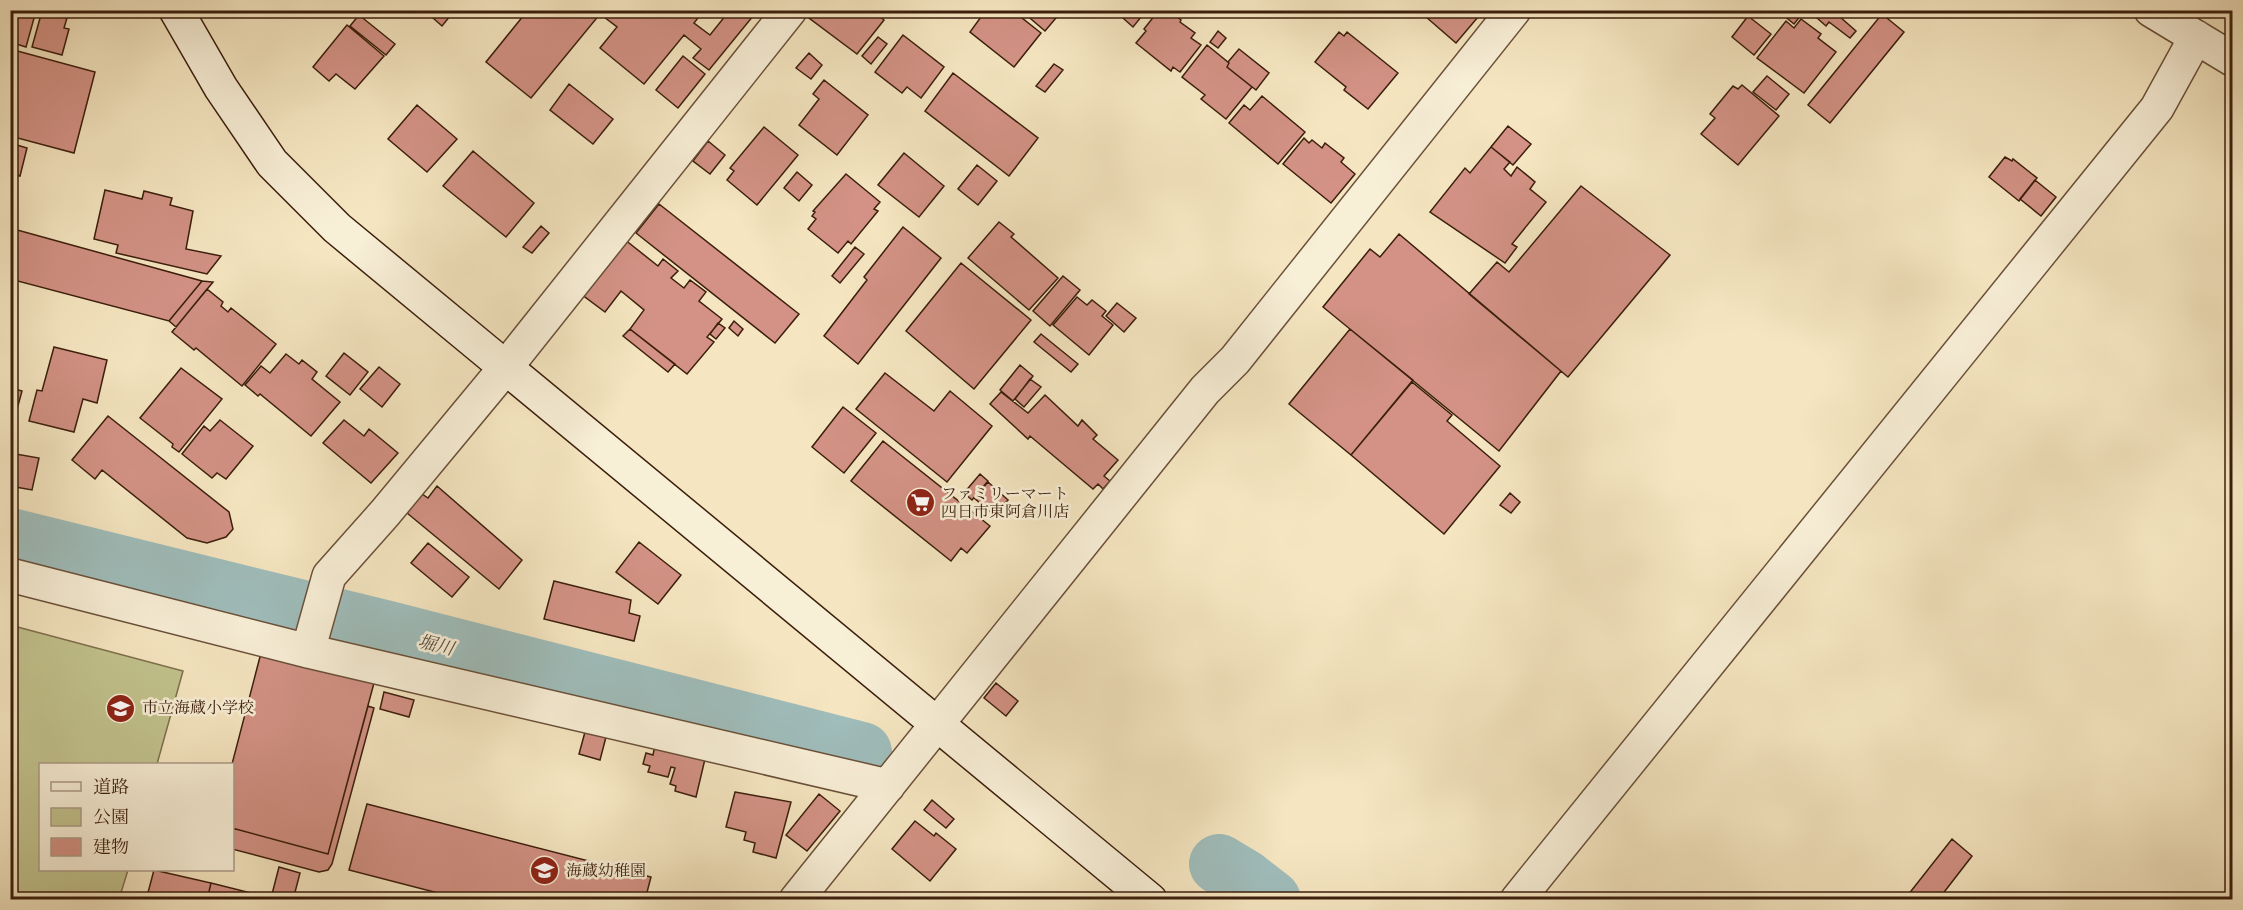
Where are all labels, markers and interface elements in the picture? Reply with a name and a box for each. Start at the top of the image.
place label: ファミリーマート 四日市東阿倉川店 [941,483,1069,523]
supermarket icon: ファミリーマート 四日市東阿倉川店 [904,487,936,519]
water label: 堀川 [416,629,458,661]
school or university icon: 市立海蔵小学校 [105,692,137,724]
place label: 市立海蔵小学校 [142,697,254,719]
legend [39,763,234,871]
text: 道路 [93,775,129,799]
text: 公園 [93,805,129,829]
text: 建物 [93,835,129,859]
school or university icon: 海蔵幼稚園 [529,855,561,887]
place label: 海蔵幼稚園 [566,860,646,882]

